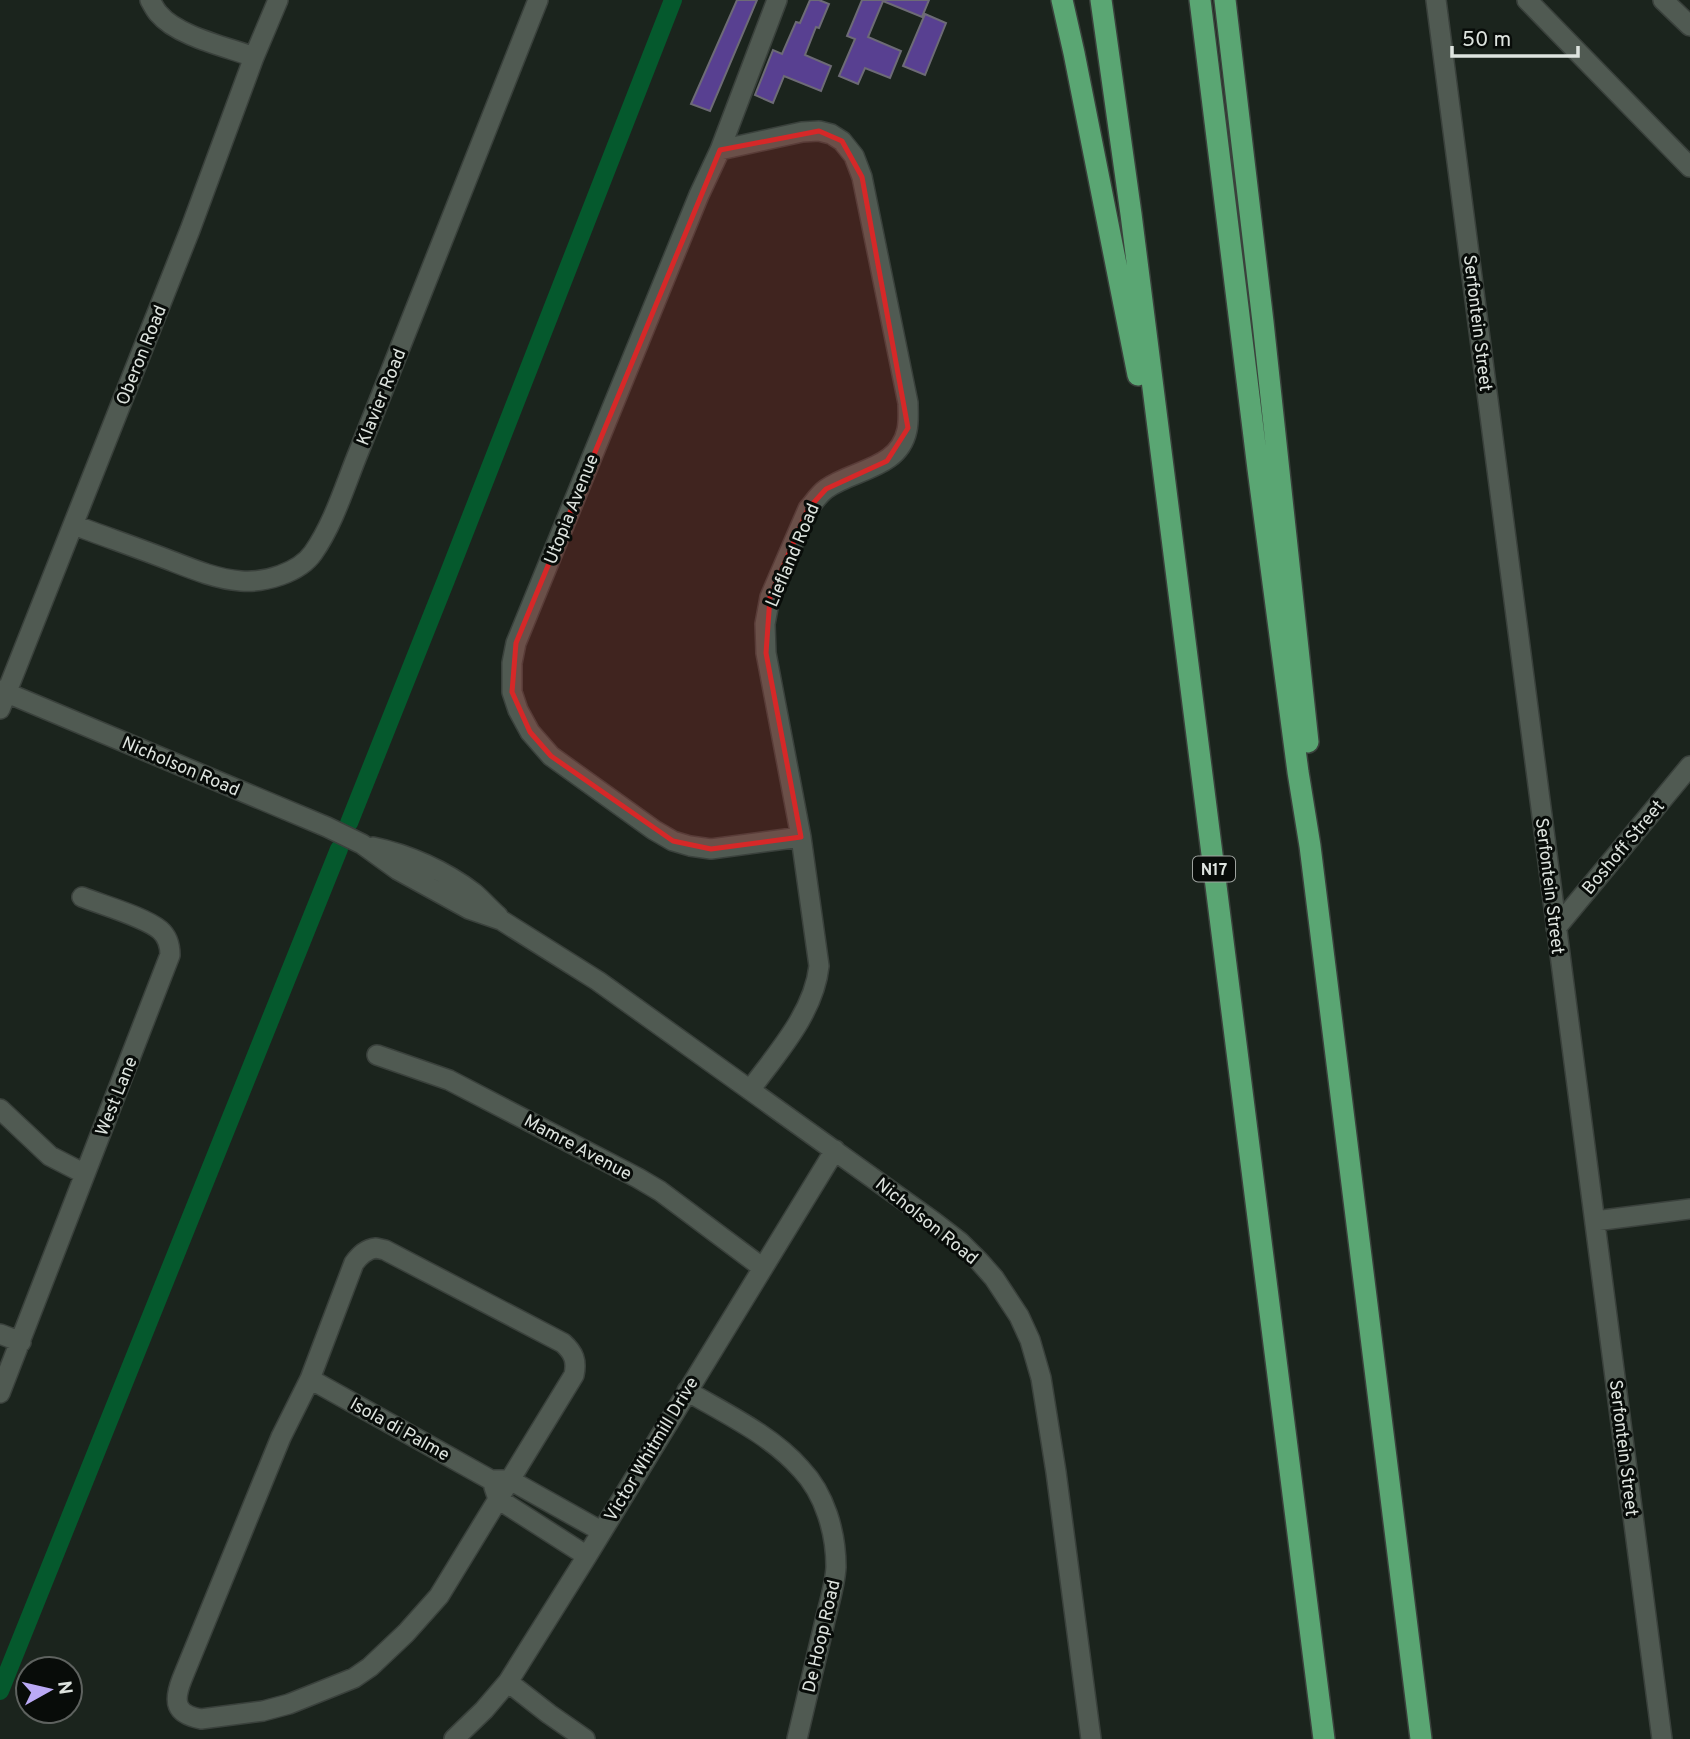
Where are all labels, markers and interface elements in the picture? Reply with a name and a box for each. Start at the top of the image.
scale bar [1452,14,1578,58]
text: 50 m [1462,27,1511,54]
street label: Serfontein Street [1457,253,1496,393]
street label: Oberon Road [112,302,173,409]
street label: Klavier Road [353,346,412,449]
street label: Utopia Avenue [540,451,605,568]
street label: Liefland Road [761,500,826,611]
street label: Nicholson Road [118,732,243,803]
street label: Boshoff Street [1578,796,1670,900]
street label: Serfontein Street [1529,816,1568,956]
road number: N17 [1193,856,1235,882]
street label: West Lane [91,1054,144,1140]
street label: Mamre Avenue [519,1110,635,1186]
street label: Nicholson Road [870,1174,982,1271]
street label: Victor Whitmill Drive [600,1373,705,1526]
street label: Serfontein Street [1603,1378,1642,1518]
street label: Isola di Palme [345,1393,453,1467]
street label: De Hoop Road [798,1578,847,1695]
north arrow [14,1655,84,1725]
text: N [51,1679,77,1696]

